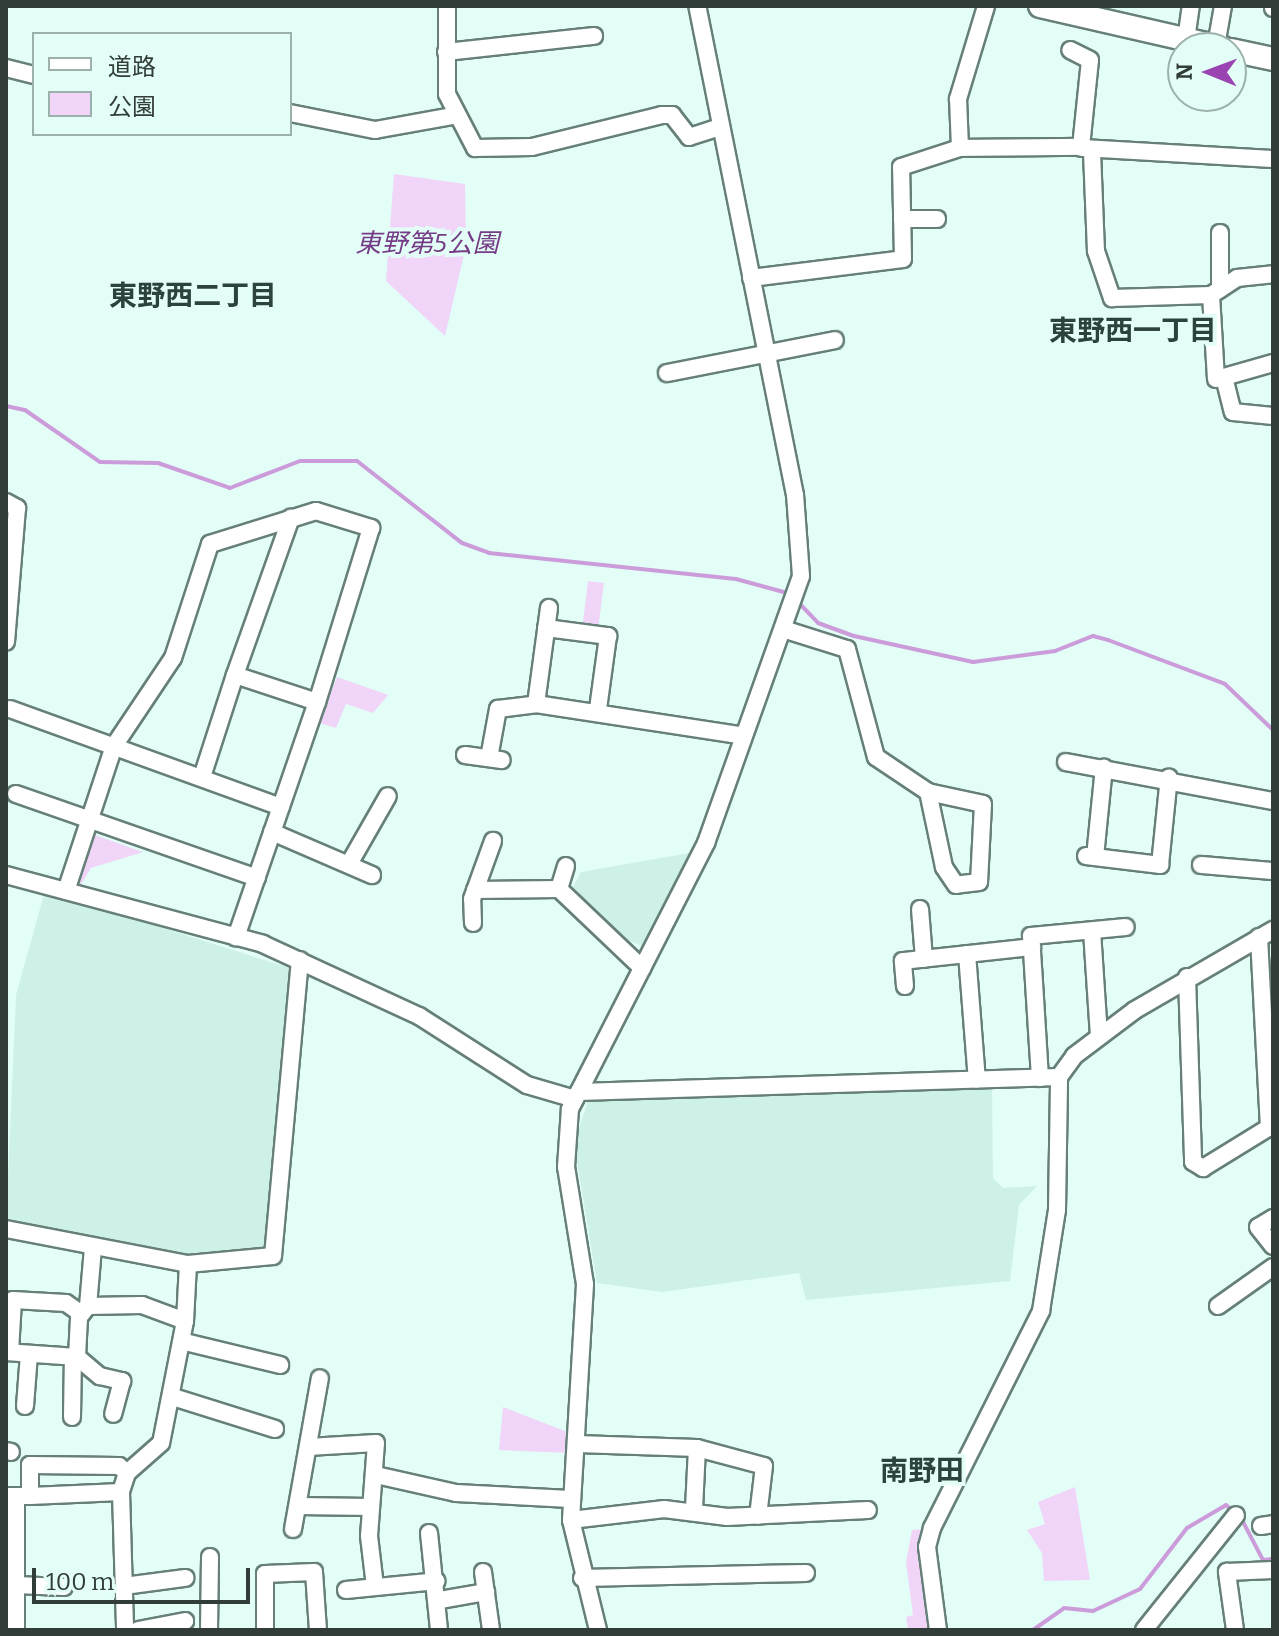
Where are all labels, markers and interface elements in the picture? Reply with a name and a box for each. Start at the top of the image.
legend [32,32,292,136]
north arrow [1167,32,1247,112]
text: 道路 [108,53,156,81]
text: N [1171,63,1198,80]
text: 公園 [108,93,156,121]
park label: 東野第5公園 [355,228,499,260]
district label: 東野西二丁目 [109,279,277,313]
district label: 東野西一丁目 [1049,314,1217,348]
district label: 南野田 [880,1454,964,1488]
scale bar [36,1552,254,1602]
text: 100 m [46,1568,114,1596]

